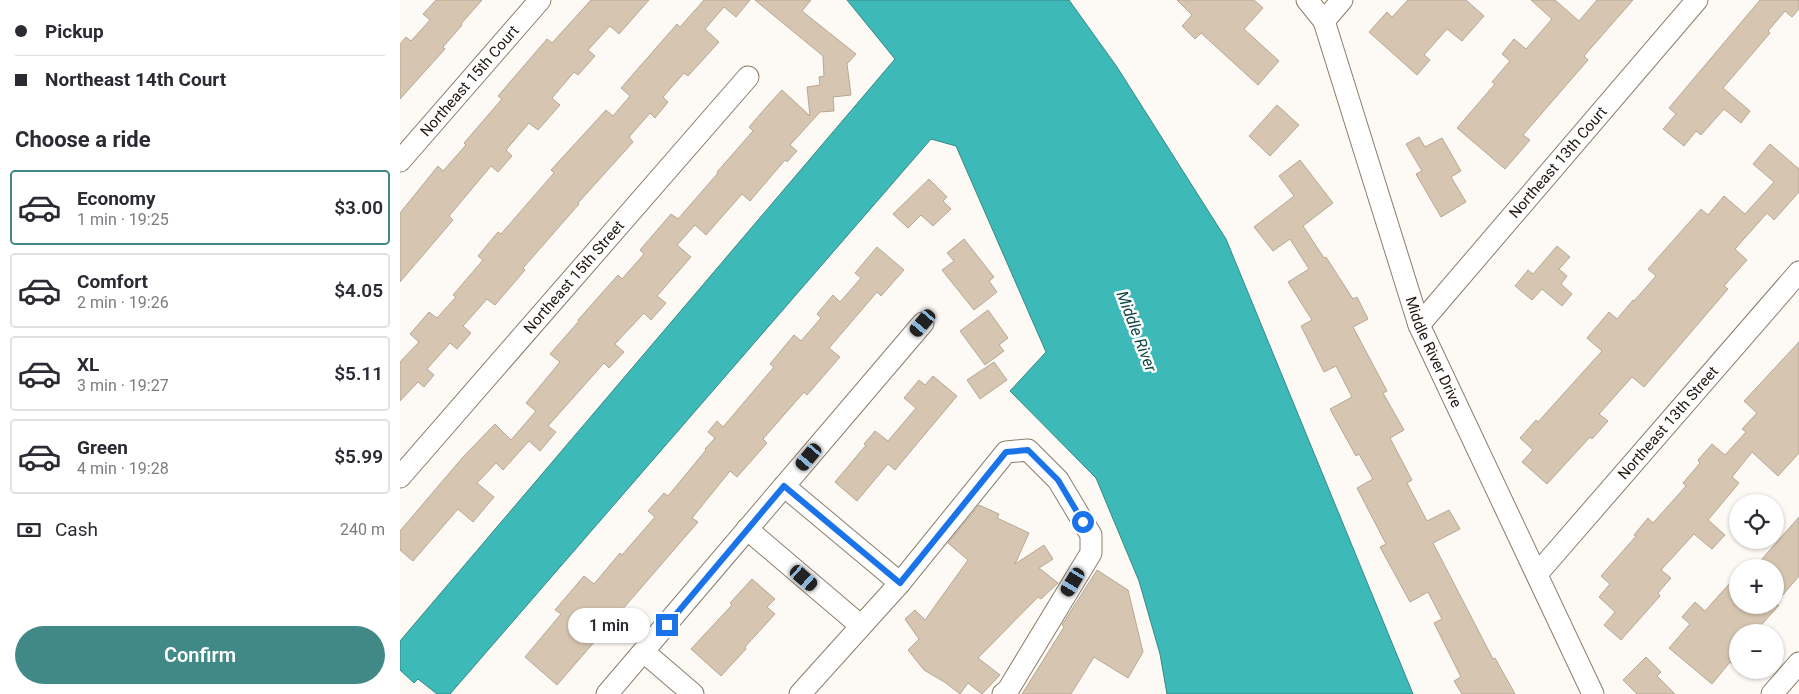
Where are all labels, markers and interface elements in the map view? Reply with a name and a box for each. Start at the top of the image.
text: Pickup [45,20,104,43]
street label: Northeast 15th Court [416,22,523,140]
text: Northeast 14th Court [45,68,226,91]
street label: Northeast 13th Court [1505,103,1611,222]
text: Choose a ride [15,127,151,152]
icon: car [17,185,62,230]
text: Economy [77,187,156,210]
text: $3.00 [334,196,383,219]
text: 1 min · 19:25 [77,210,169,229]
street label: Northeast 15th Street [520,217,628,337]
icon: car [17,268,62,313]
text: Comfort [77,270,148,293]
text: $4.05 [334,279,383,302]
water label: Middle River [1112,288,1161,375]
text: 2 min · 19:26 [77,293,169,312]
street label: Middle River Drive [1402,294,1466,411]
car [907,307,938,339]
icon: car [17,351,62,396]
text: XL [77,353,99,376]
text: $5.11 [334,362,383,385]
street label: Northeast 13th Street [1614,363,1722,483]
text: 3 min · 19:27 [77,376,169,395]
icon: car [17,434,62,479]
text: Green [77,436,128,459]
car [793,441,824,473]
text: $5.99 [334,445,383,468]
text: 4 min · 19:28 [77,459,169,478]
map controls [1729,494,1784,679]
button: locate [1729,494,1784,549]
route start [1072,511,1094,533]
icon: cash [15,516,43,544]
text: Cash [55,518,98,541]
text: 240 m [340,520,385,539]
button: + [1729,559,1784,614]
car [787,562,820,594]
car [1058,565,1087,599]
callout: 1 min [567,608,650,642]
route end [656,614,678,636]
text: 1 min [589,616,629,635]
button: − [1729,624,1784,679]
button: Confirm [15,626,385,684]

